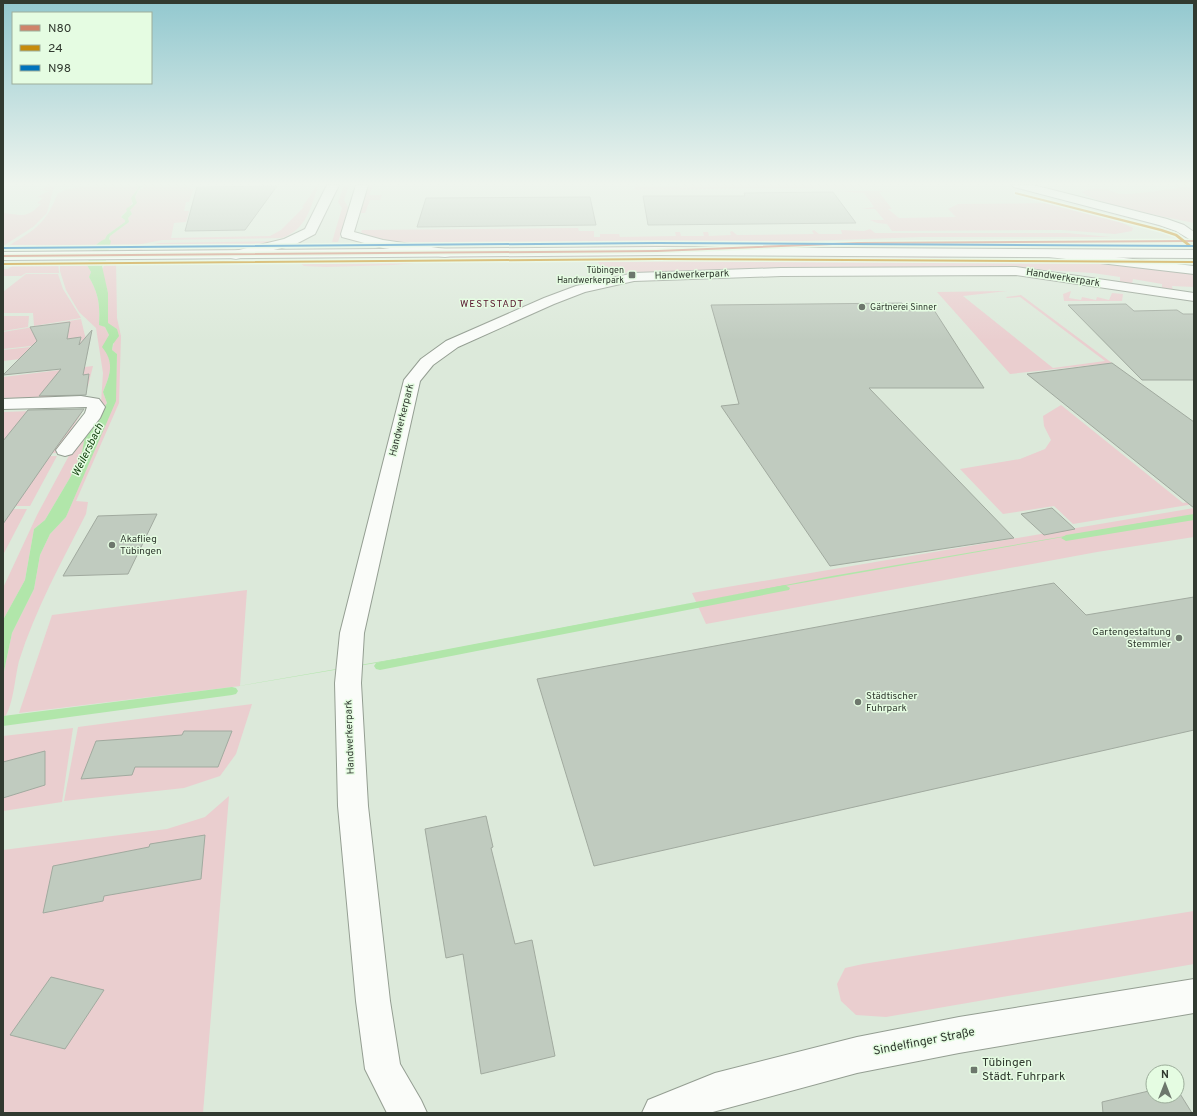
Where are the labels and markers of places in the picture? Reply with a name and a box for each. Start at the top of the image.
place label: Tübingen Handwerkerpark [557,265,624,286]
marker: Tübingen Handwerkerpark [627,270,637,280]
marker: Gärtnerei Sinner [857,302,867,312]
place label: Gärtnerei Sinner [870,302,937,313]
place label: Akaflieg Tübingen [120,533,162,558]
marker: Akaflieg Tübingen [107,540,117,550]
place label: Gartengestaltung Stemmler [1092,626,1171,651]
marker: Gartengestaltung Stemmler [1174,633,1184,643]
place label: Städtischer Fuhrpark [866,690,917,715]
marker: Städtischer Fuhrpark [853,697,863,707]
place label: Tübingen Städt. Fuhrpark [982,1055,1065,1085]
marker: Tübingen Städt. Fuhrpark [969,1065,979,1075]

